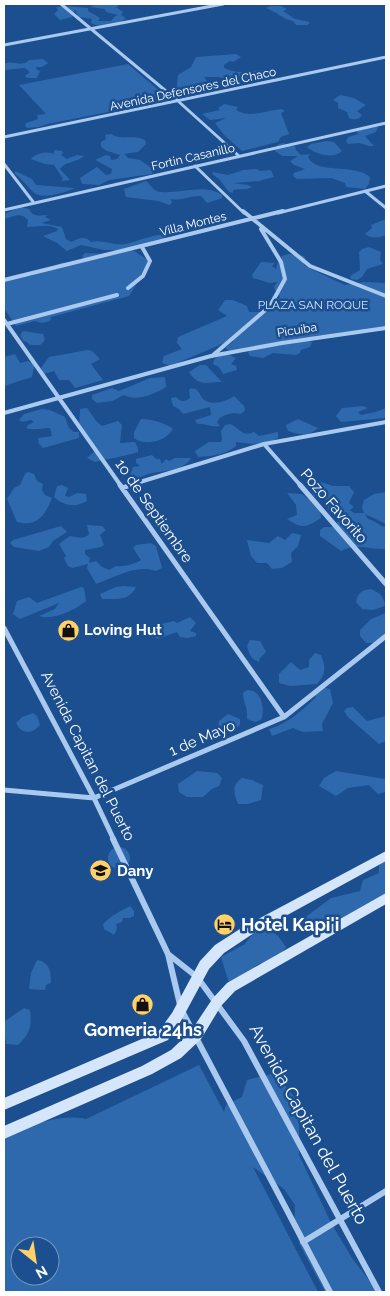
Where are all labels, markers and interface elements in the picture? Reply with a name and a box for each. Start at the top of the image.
street label: Avenida Defensores del Chaco [109,65,277,113]
street label: Fortin Casanillo [150,141,236,173]
street label: Villa Montes [158,209,228,239]
park label: PLAZA SAN ROQUE [258,298,368,312]
street label: Picuiba [276,320,318,340]
street label: 1o de Septiembre [112,456,197,566]
street label: Pozo Favorito [297,465,371,547]
shop icon: Loving Hut [56,618,80,642]
place label: Loving Hut [84,621,162,639]
street label: Avenida Capitan del Puerto [37,668,139,844]
street label: 1 de Mayo [166,716,238,760]
school or university icon: Dany [89,859,113,883]
place label: Dany [117,862,154,880]
hotel icon: Hotel Kapi'i [213,912,237,936]
place label: Hotel Kapi'i [241,914,339,935]
shop icon: Gomeria 24hs [131,992,155,1016]
place label: Gomeria 24hs [84,1019,202,1040]
street label: Avenida Capitan del Puerto [245,1020,373,1228]
north arrow [10,1236,60,1286]
text: N [33,1263,50,1282]

